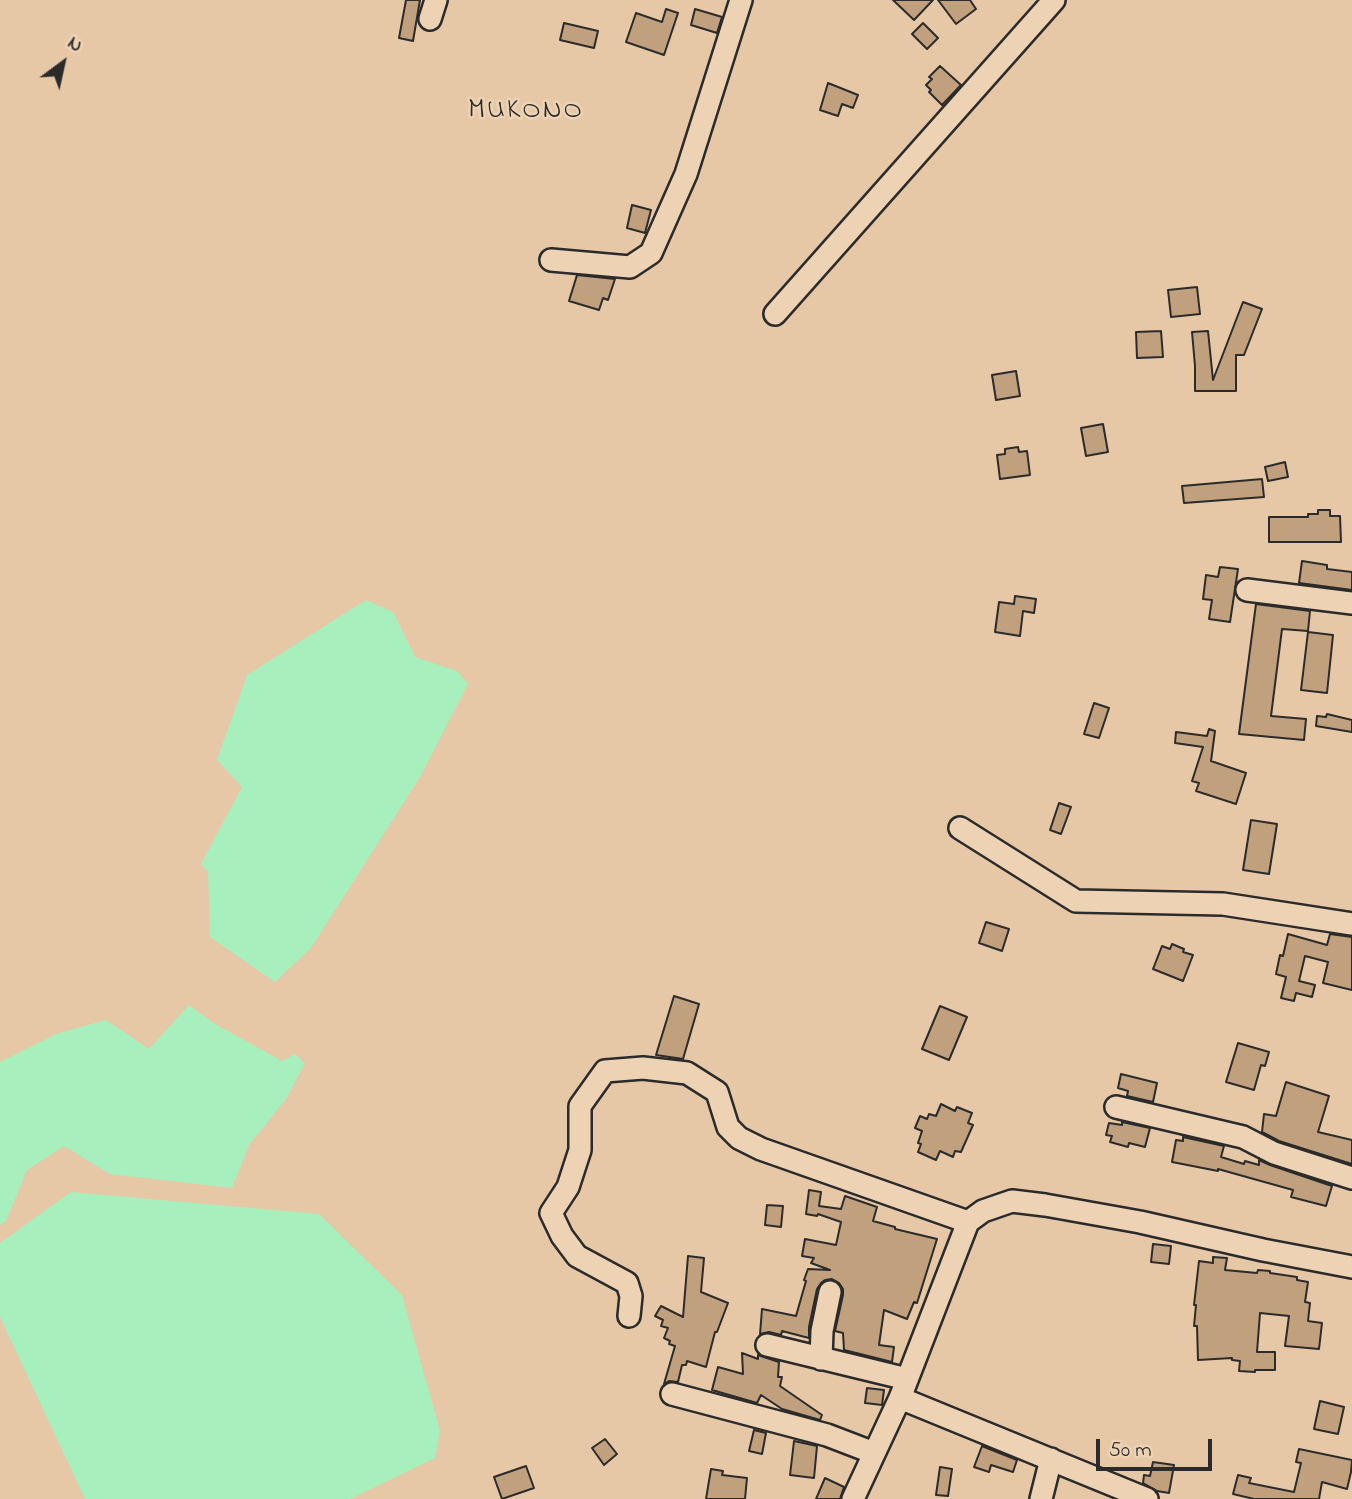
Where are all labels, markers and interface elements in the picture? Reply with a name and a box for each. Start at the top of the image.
north arrow [28,28,98,98]
text: N [62,30,87,60]
district label: MUKONO [469,95,583,129]
scale bar [1100,1426,1216,1470]
text: 50 m [1109,1436,1152,1466]

